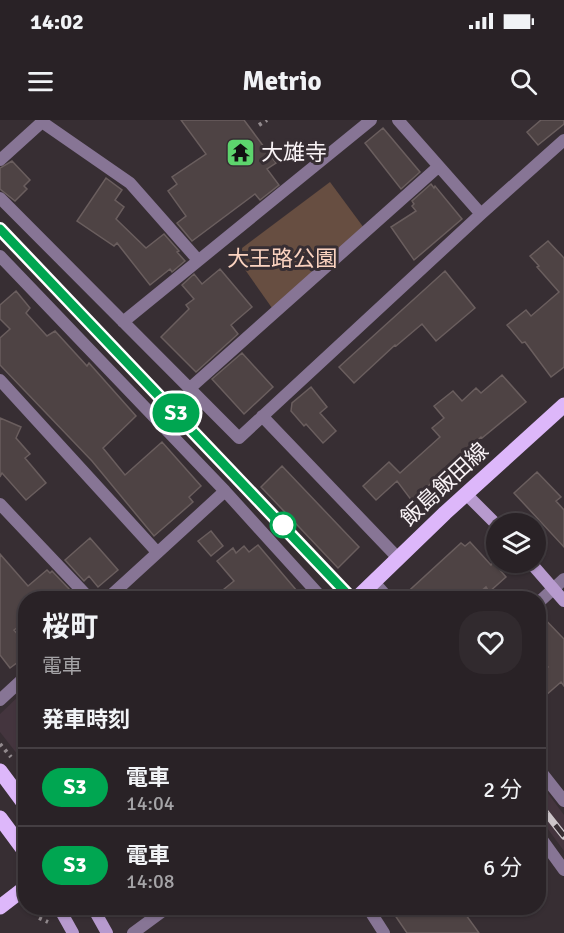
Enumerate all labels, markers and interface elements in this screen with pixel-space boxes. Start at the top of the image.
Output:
text: 14:02 [30,8,84,35]
icon: menu [24,65,57,98]
text: Metrio [242,65,322,98]
icon: search [507,65,540,98]
temple icon: 大雄寺 [224,136,256,168]
place label: 大雄寺 [261,139,327,166]
park label: 大王路公園 [227,245,337,272]
line badge: S3 [149,394,203,432]
text: S3 [164,400,188,426]
street label: 飯島飯田線 [395,437,494,532]
unlabelled marker [270,512,296,538]
map controls [486,513,546,573]
button: layers [486,513,546,573]
text: 桜町 [42,610,98,644]
button: heart [459,611,522,674]
text: 電車 [42,654,82,679]
text: 発車時刻 [42,706,130,733]
text: 電車 [126,764,170,791]
text: S3 [63,774,87,800]
text: 2 分 [483,776,522,803]
text: 14:04 [126,791,175,816]
text: 電車 [126,842,170,869]
text: S3 [63,852,87,878]
text: 6 分 [483,854,522,881]
text: 14:08 [126,869,175,894]

